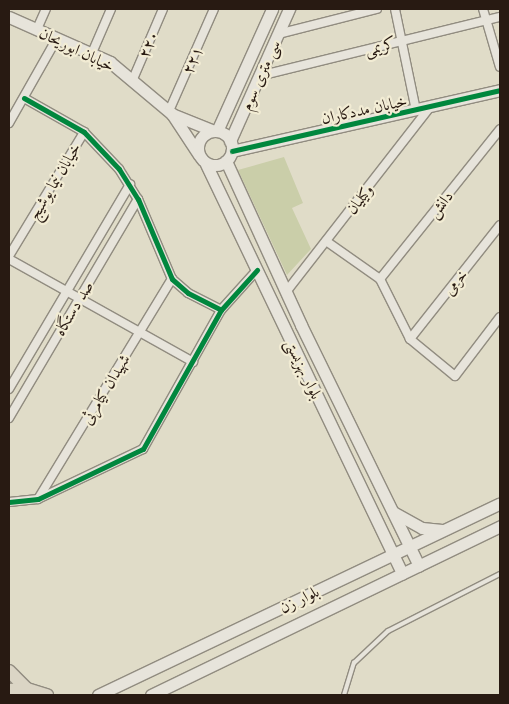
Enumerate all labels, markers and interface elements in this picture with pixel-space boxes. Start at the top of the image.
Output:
street label: خیابان ابوریحان [36,23,118,75]
street label: ۲۲۰ [134,27,162,61]
street label: کریمی [363,33,397,59]
street label: سی متری سوم [236,37,284,113]
street label: ۲۲۱ [178,43,206,77]
street label: خیابان مددکاران [319,91,409,127]
street label: خیابان نیما یوشیج [24,139,84,223]
street label: وکیلیان [341,180,377,218]
street label: دانش [423,186,457,222]
street label: خرمی [439,265,471,299]
street label: صد دستگاه [49,277,97,339]
street label: بلوار بهزیستی [281,336,327,402]
street label: شهیدان کیامرثی [76,350,134,428]
street label: بلوار زن [276,581,322,617]

